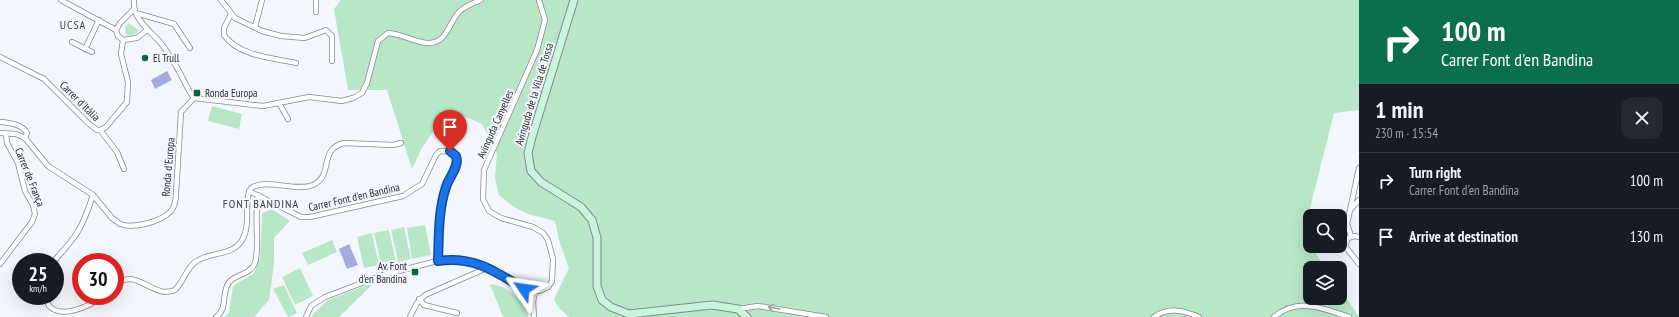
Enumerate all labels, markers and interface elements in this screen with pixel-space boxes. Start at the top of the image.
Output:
text: 100 m [1441,12,1505,49]
icon: right [1375,16,1427,68]
district label: UCSA [60,17,86,32]
street label: Avinguda de la Vila de Tossa [512,41,556,147]
text: Carrer Font d'en Bandina [1441,48,1593,71]
place label: El Trull [153,51,180,65]
marker: El Trull [140,53,150,63]
street label: Carrer d'Itàlia [57,78,103,124]
place label: Ronda Europa [205,86,257,100]
street label: Avinguda Canyelles [474,87,516,160]
marker: Ronda Europa [192,88,202,98]
text: 1 min [1375,94,1423,125]
button: close [1621,97,1663,139]
pin [433,110,467,151]
icon: arrive [439,116,461,138]
text: 230 m · 15:54 [1375,125,1438,142]
street label: Ronda d'Europa [158,137,178,197]
street label: Carrer de França [12,146,48,208]
text: Turn right [1409,163,1461,182]
icon: right [1375,170,1397,192]
text: 100 m [1630,171,1663,190]
street label: Carrer Font d'en Bandina [307,180,401,214]
text: Carrer Font d'en Bandina [1409,182,1519,199]
district label: FONT BANDINA [223,196,299,211]
map controls [1303,209,1347,305]
button: search [1303,209,1347,253]
icon: arrive [1375,226,1397,248]
text: Arrive at destination [1409,227,1518,246]
text: 130 m [1630,227,1663,246]
speed limit sign: 30 [72,253,124,305]
place label: Av. Font d'en Bandina [359,259,407,286]
text: 25 [28,261,48,287]
button: layers [1303,261,1347,305]
marker: Av. Font d'en Bandina [410,267,420,277]
position arrow [503,268,545,310]
text: km/h [29,282,47,295]
one-way arrow [768,304,781,312]

